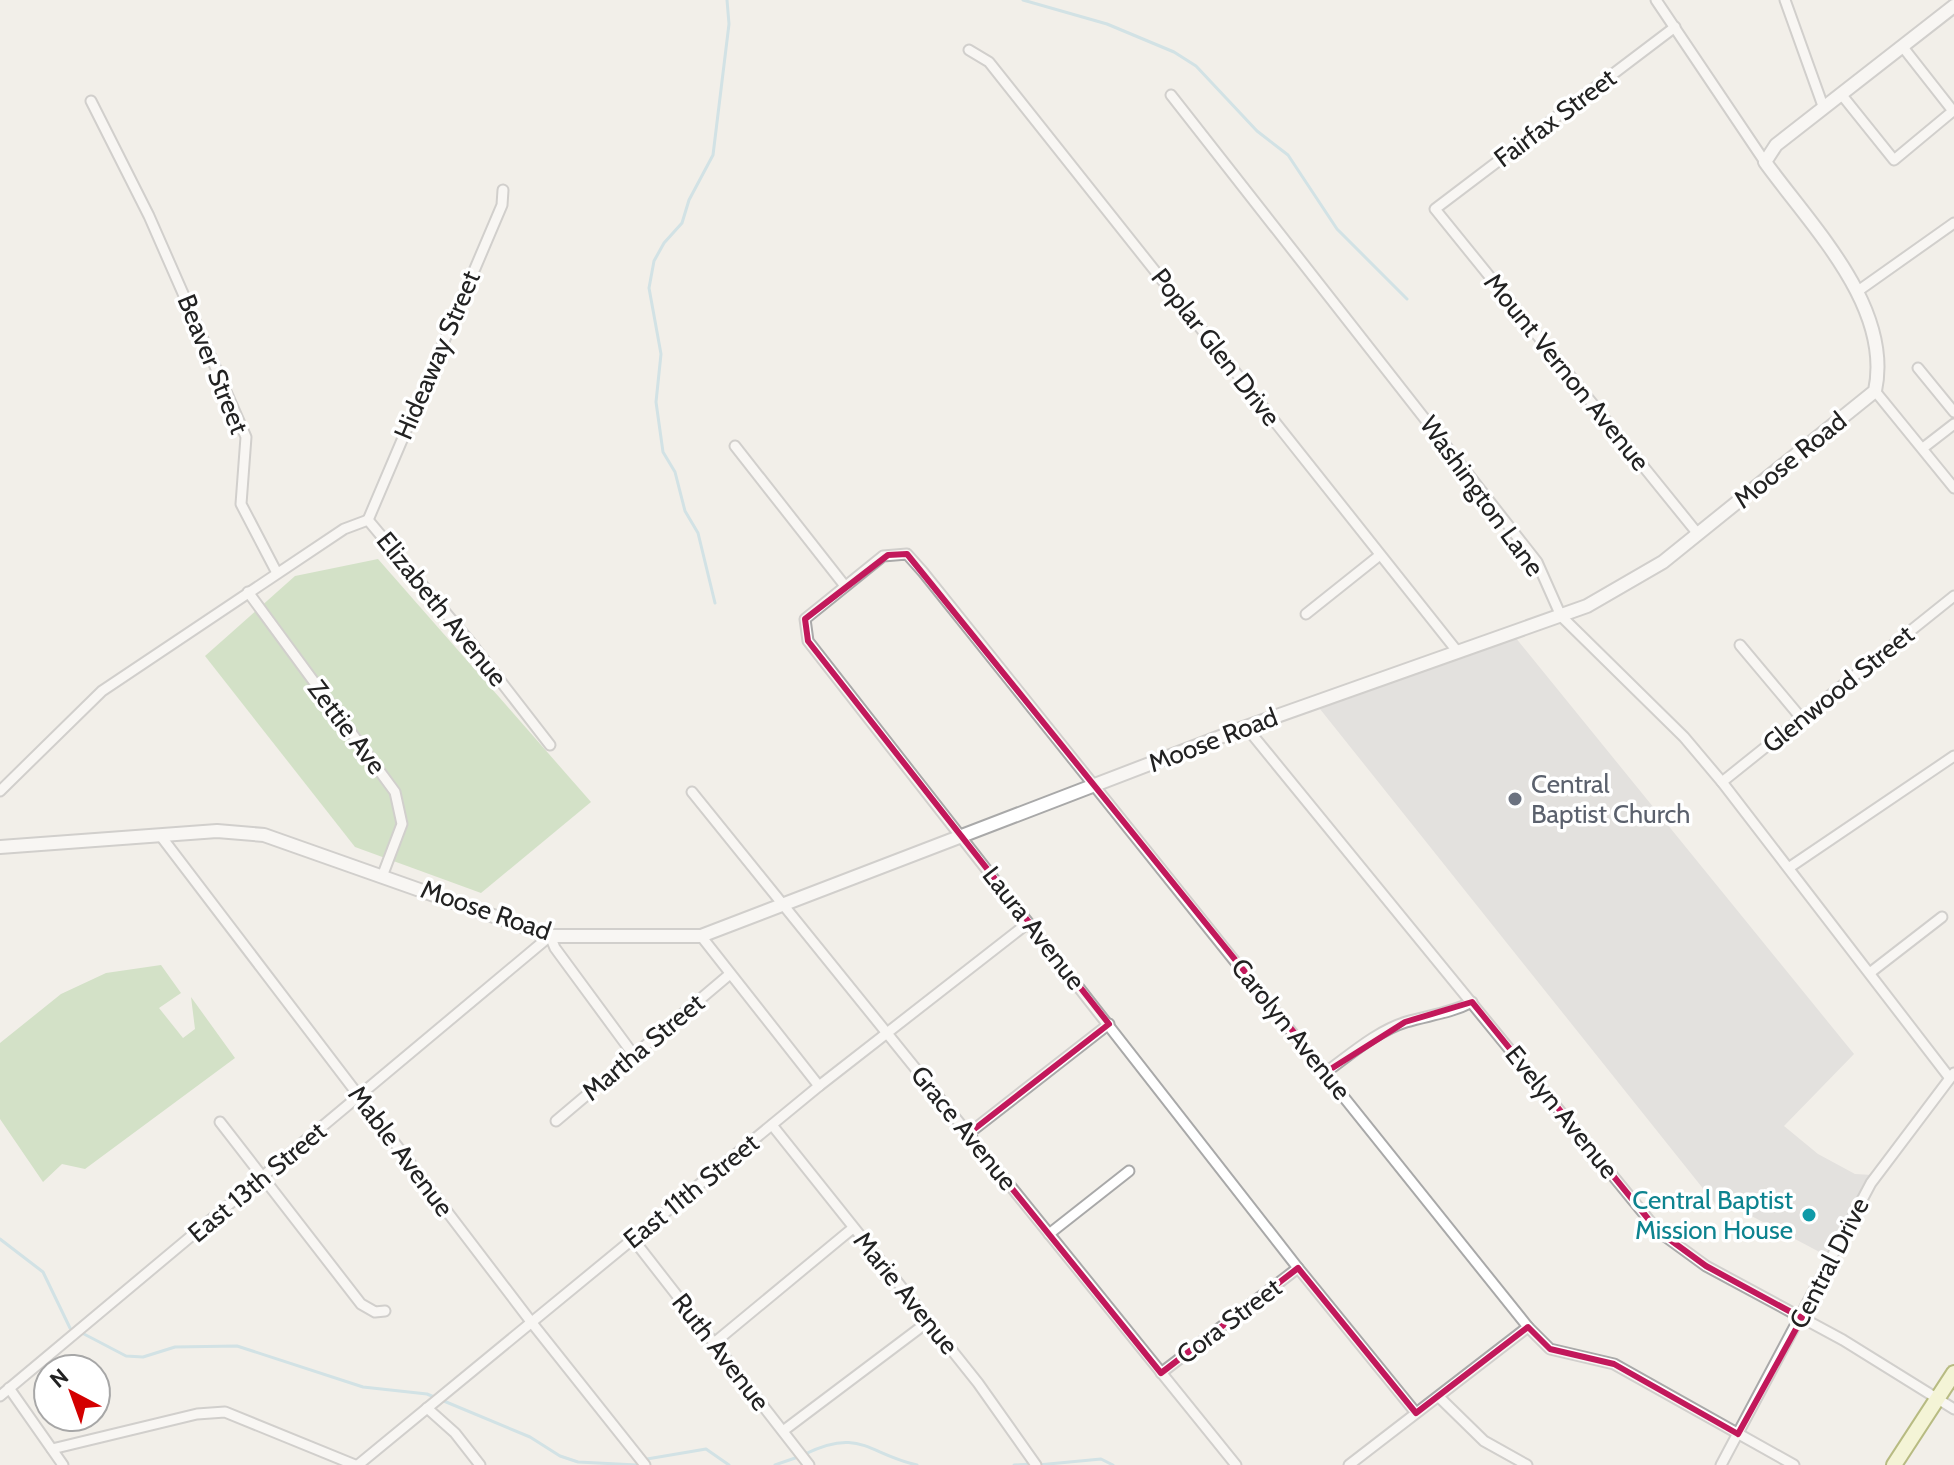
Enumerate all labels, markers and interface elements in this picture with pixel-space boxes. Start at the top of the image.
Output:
street label: Fairfax Street [1488,62,1622,174]
street label: Poplar Glen Drive [1144,262,1288,432]
street label: Hideaway Street [387,266,487,444]
street label: Mount Vernon Avenue [1477,267,1657,477]
street label: Beaver Street [171,290,256,439]
street label: Moose Road [1727,405,1853,515]
street label: Washington Lane [1413,409,1551,583]
street label: Elizabeth Avenue [370,525,514,693]
street label: Glenwood Street [1756,618,1920,760]
street label: Zettie Ave [301,673,393,781]
street label: Moose Road [1144,701,1282,779]
place label: Central Baptist Church [1531,768,1690,830]
marker: Central Baptist Church [1506,790,1524,808]
street label: Laura Avenue [976,860,1092,996]
street label: Moose Road [417,873,555,947]
street label: Carolyn Avenue [1224,952,1358,1106]
street label: Martha Street [575,986,711,1107]
street label: Evelyn Avenue [1499,1039,1625,1185]
street label: Grace Avenue [904,1059,1024,1197]
street label: Mable Avenue [341,1079,461,1223]
street label: East 13th Street [181,1115,333,1249]
street label: East 11th Street [617,1127,765,1255]
place label: Central Baptist Mission House [1632,1184,1793,1246]
street label: Central Drive [1782,1192,1876,1334]
marker: Central Baptist Mission House [1800,1206,1818,1224]
street label: Marie Avenue [847,1225,965,1361]
street label: Cora Street [1170,1271,1288,1371]
street label: Ruth Avenue [665,1287,777,1417]
north arrow [32,1353,112,1433]
text: N [44,1363,74,1394]

